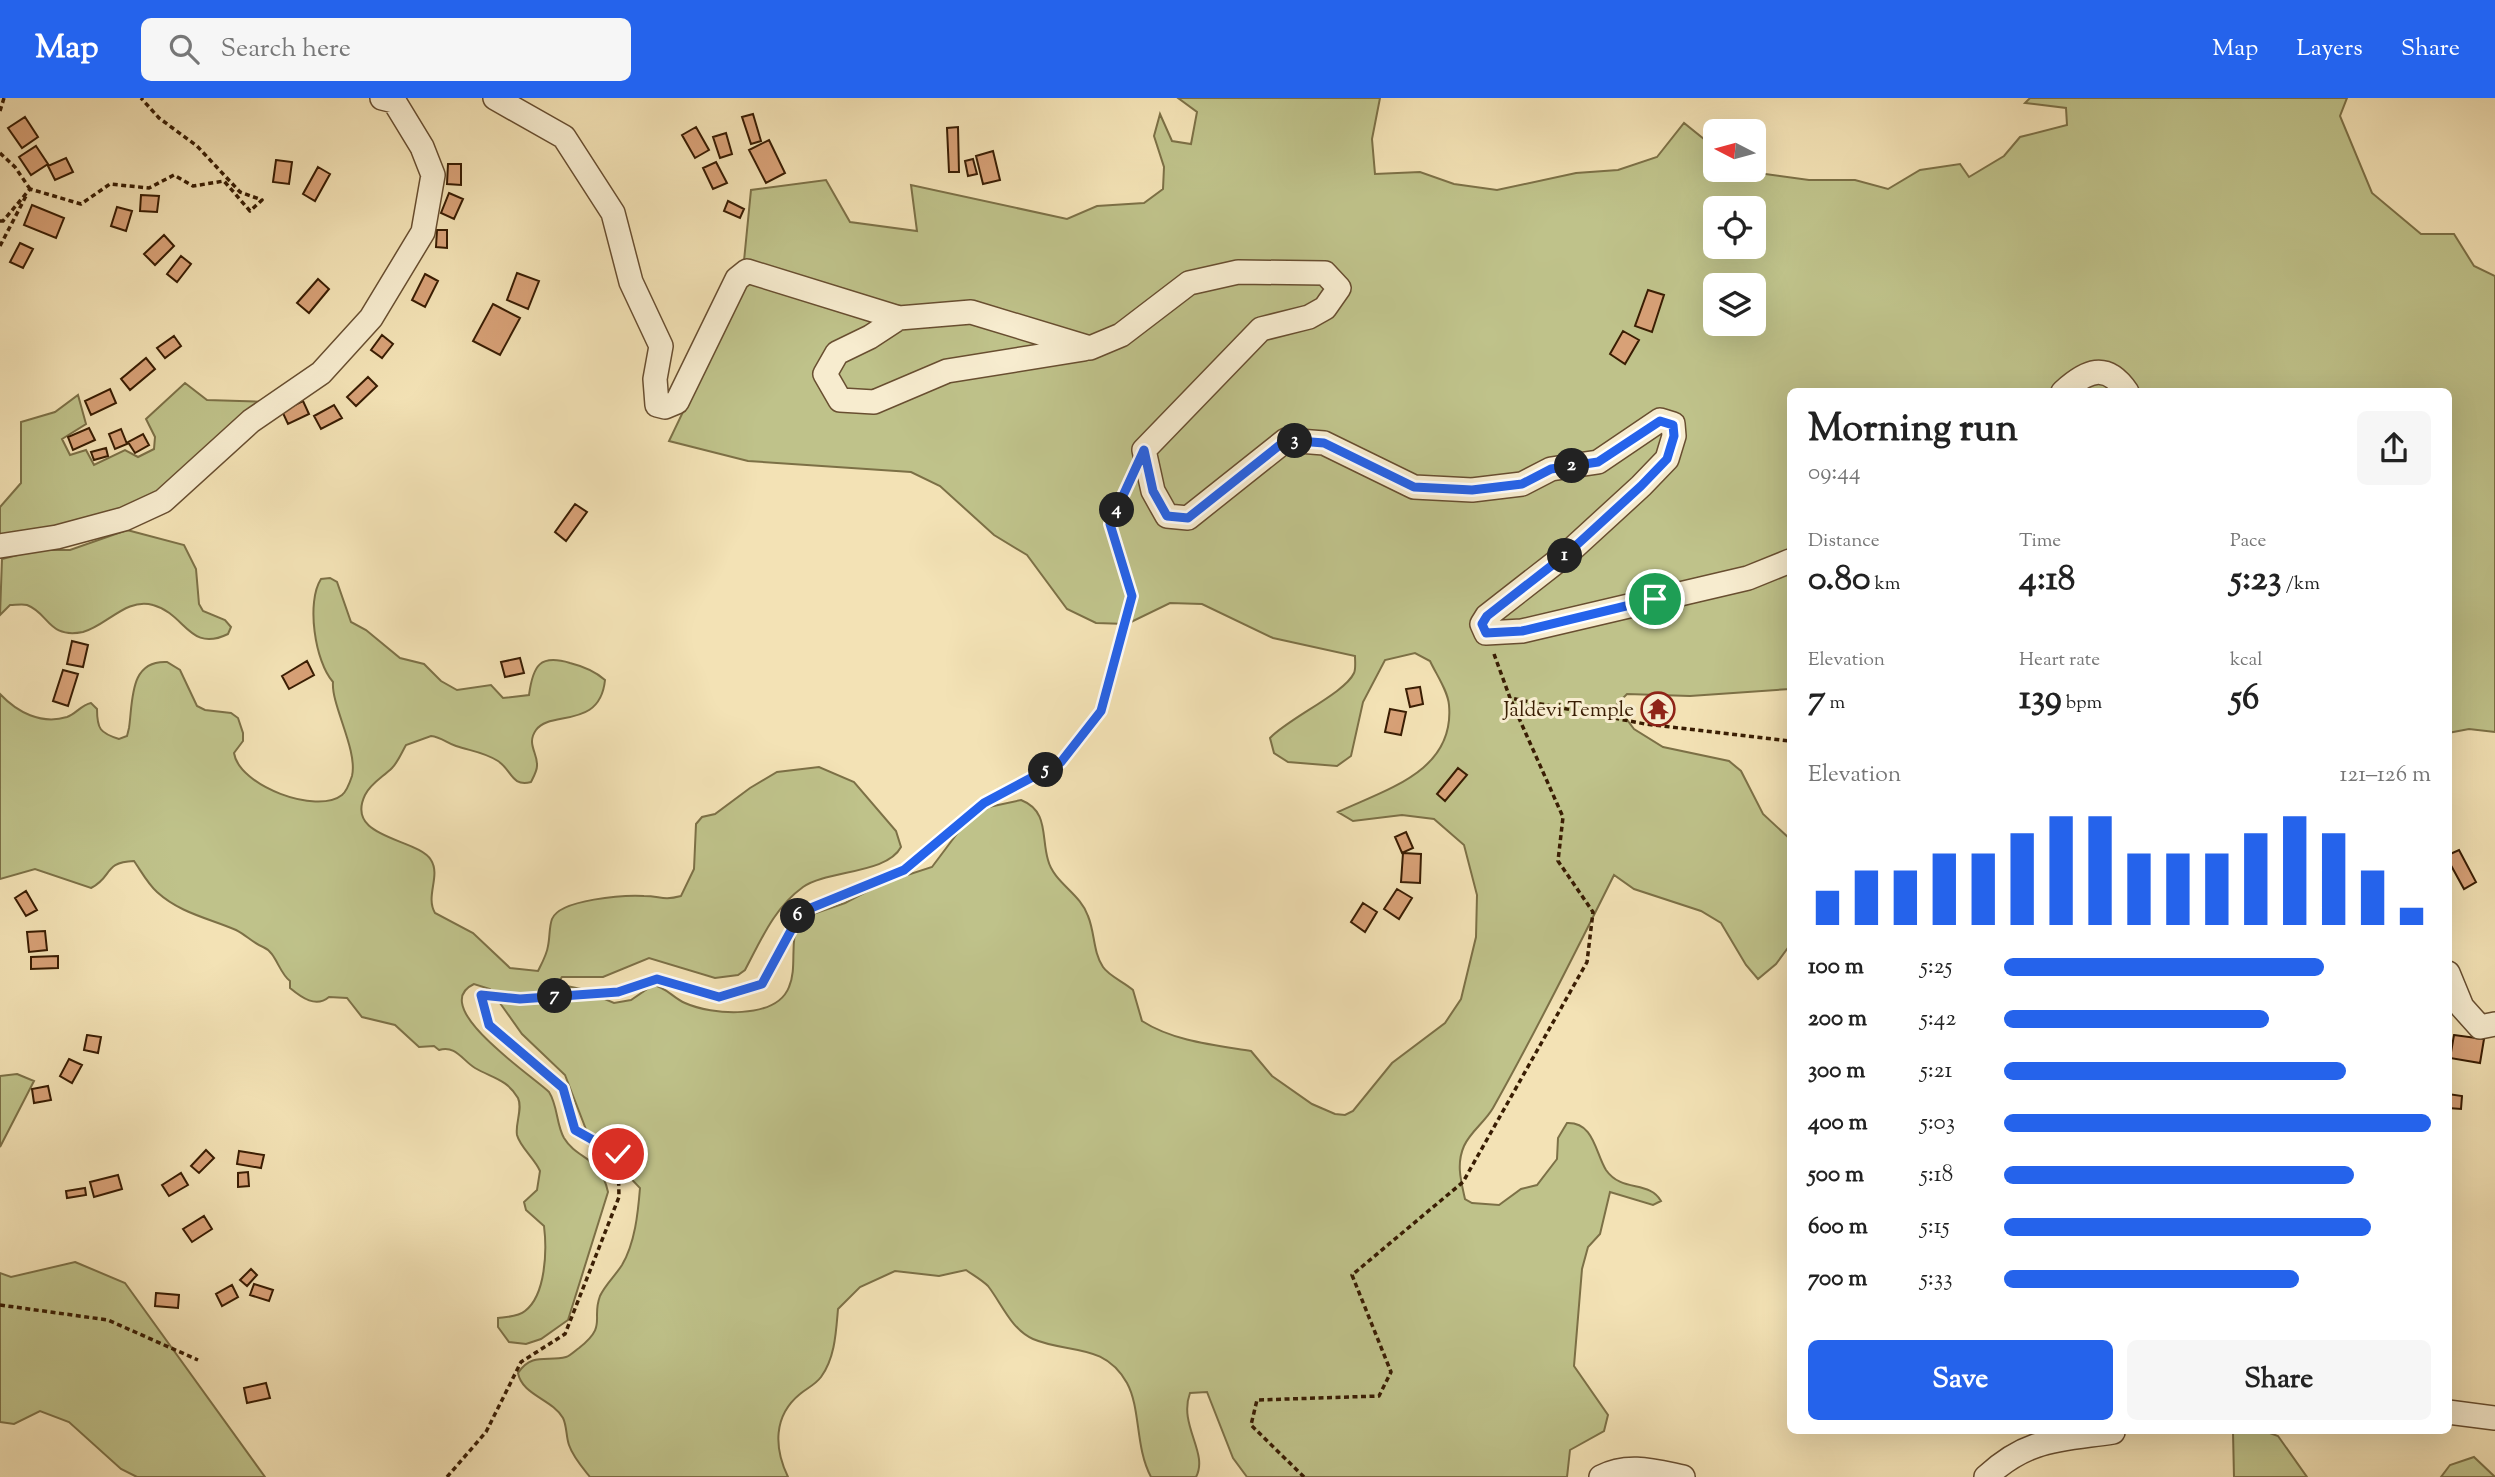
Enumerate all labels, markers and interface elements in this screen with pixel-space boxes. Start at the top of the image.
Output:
search box [141,18,631,81]
text: Map [35,25,99,73]
icon: search [165,30,203,68]
text: Search here [221,31,351,68]
text: Map [2212,32,2258,66]
text: Layers [2296,32,2363,66]
text: Share [2401,32,2460,66]
north arrow [1703,119,1766,182]
map controls [1703,119,1766,336]
button: locate [1703,196,1766,259]
button: layers [1703,273,1766,336]
text: Morning run [1808,404,2018,458]
button: share [2357,411,2431,485]
pin: 3 [1278,424,1312,458]
text: 3 [1291,427,1298,454]
pin: 2 [1554,448,1590,484]
text: 2 [1567,452,1576,479]
text: 09:44 [1808,457,1861,490]
pin: 4 [1100,492,1134,528]
text: 4 [1112,496,1121,523]
text: Distance [1808,528,1880,555]
text: Time [2019,528,2061,555]
text: Pace [2230,528,2266,555]
pin: 1 [1548,538,1582,574]
text: 1 [1561,542,1568,569]
text: 0.80 [1808,555,1870,606]
text: 4:18 [2019,555,2075,606]
text: 5:23 [2230,555,2282,606]
pin [1625,569,1685,629]
text: km [1870,571,1901,598]
text: /km [2282,571,2320,598]
icon: arrive [1636,580,1674,618]
text: Elevation [1808,647,1885,674]
text: Heart rate [2019,647,2100,674]
text: kcal [2230,647,2263,674]
text: 7 [1808,674,1826,725]
text: 139 [2019,674,2062,725]
text: 56 [2230,674,2259,725]
temple icon: Jaldevi Temple [1639,690,1677,728]
text: m [1826,690,1845,717]
text: bpm [2062,690,2102,717]
place label: Jaldevi Temple [1502,696,1634,726]
pin: 5 [1028,752,1064,788]
text: 5 [1042,756,1049,783]
text: Elevation [1808,759,1901,792]
text: 121–126 m [2340,759,2431,792]
pin: 6 [780,898,816,934]
text: 6 [793,902,802,929]
text: 100 m [1808,951,1864,984]
text: 5:25 [1920,951,1952,984]
pin: 7 [538,978,572,1014]
text: 7 [550,982,559,1009]
text: 200 m [1808,1003,1867,1036]
text: 5:42 [1920,1003,1956,1036]
text: 300 m [1808,1055,1865,1088]
text: 5:21 [1920,1055,1952,1088]
text: 400 m [1808,1107,1868,1140]
text: 5:03 [1920,1107,1955,1140]
pin [588,1124,648,1184]
icon: check [599,1135,637,1173]
text: 500 m [1808,1159,1864,1192]
text: 5:18 [1920,1159,1953,1192]
text: 600 m [1808,1211,1868,1244]
text: 5:15 [1920,1211,1950,1244]
text: 700 m [1808,1263,1867,1296]
text: 5:33 [1920,1263,1952,1296]
button: Save [1808,1340,2113,1420]
button: Share [2127,1340,2431,1420]

